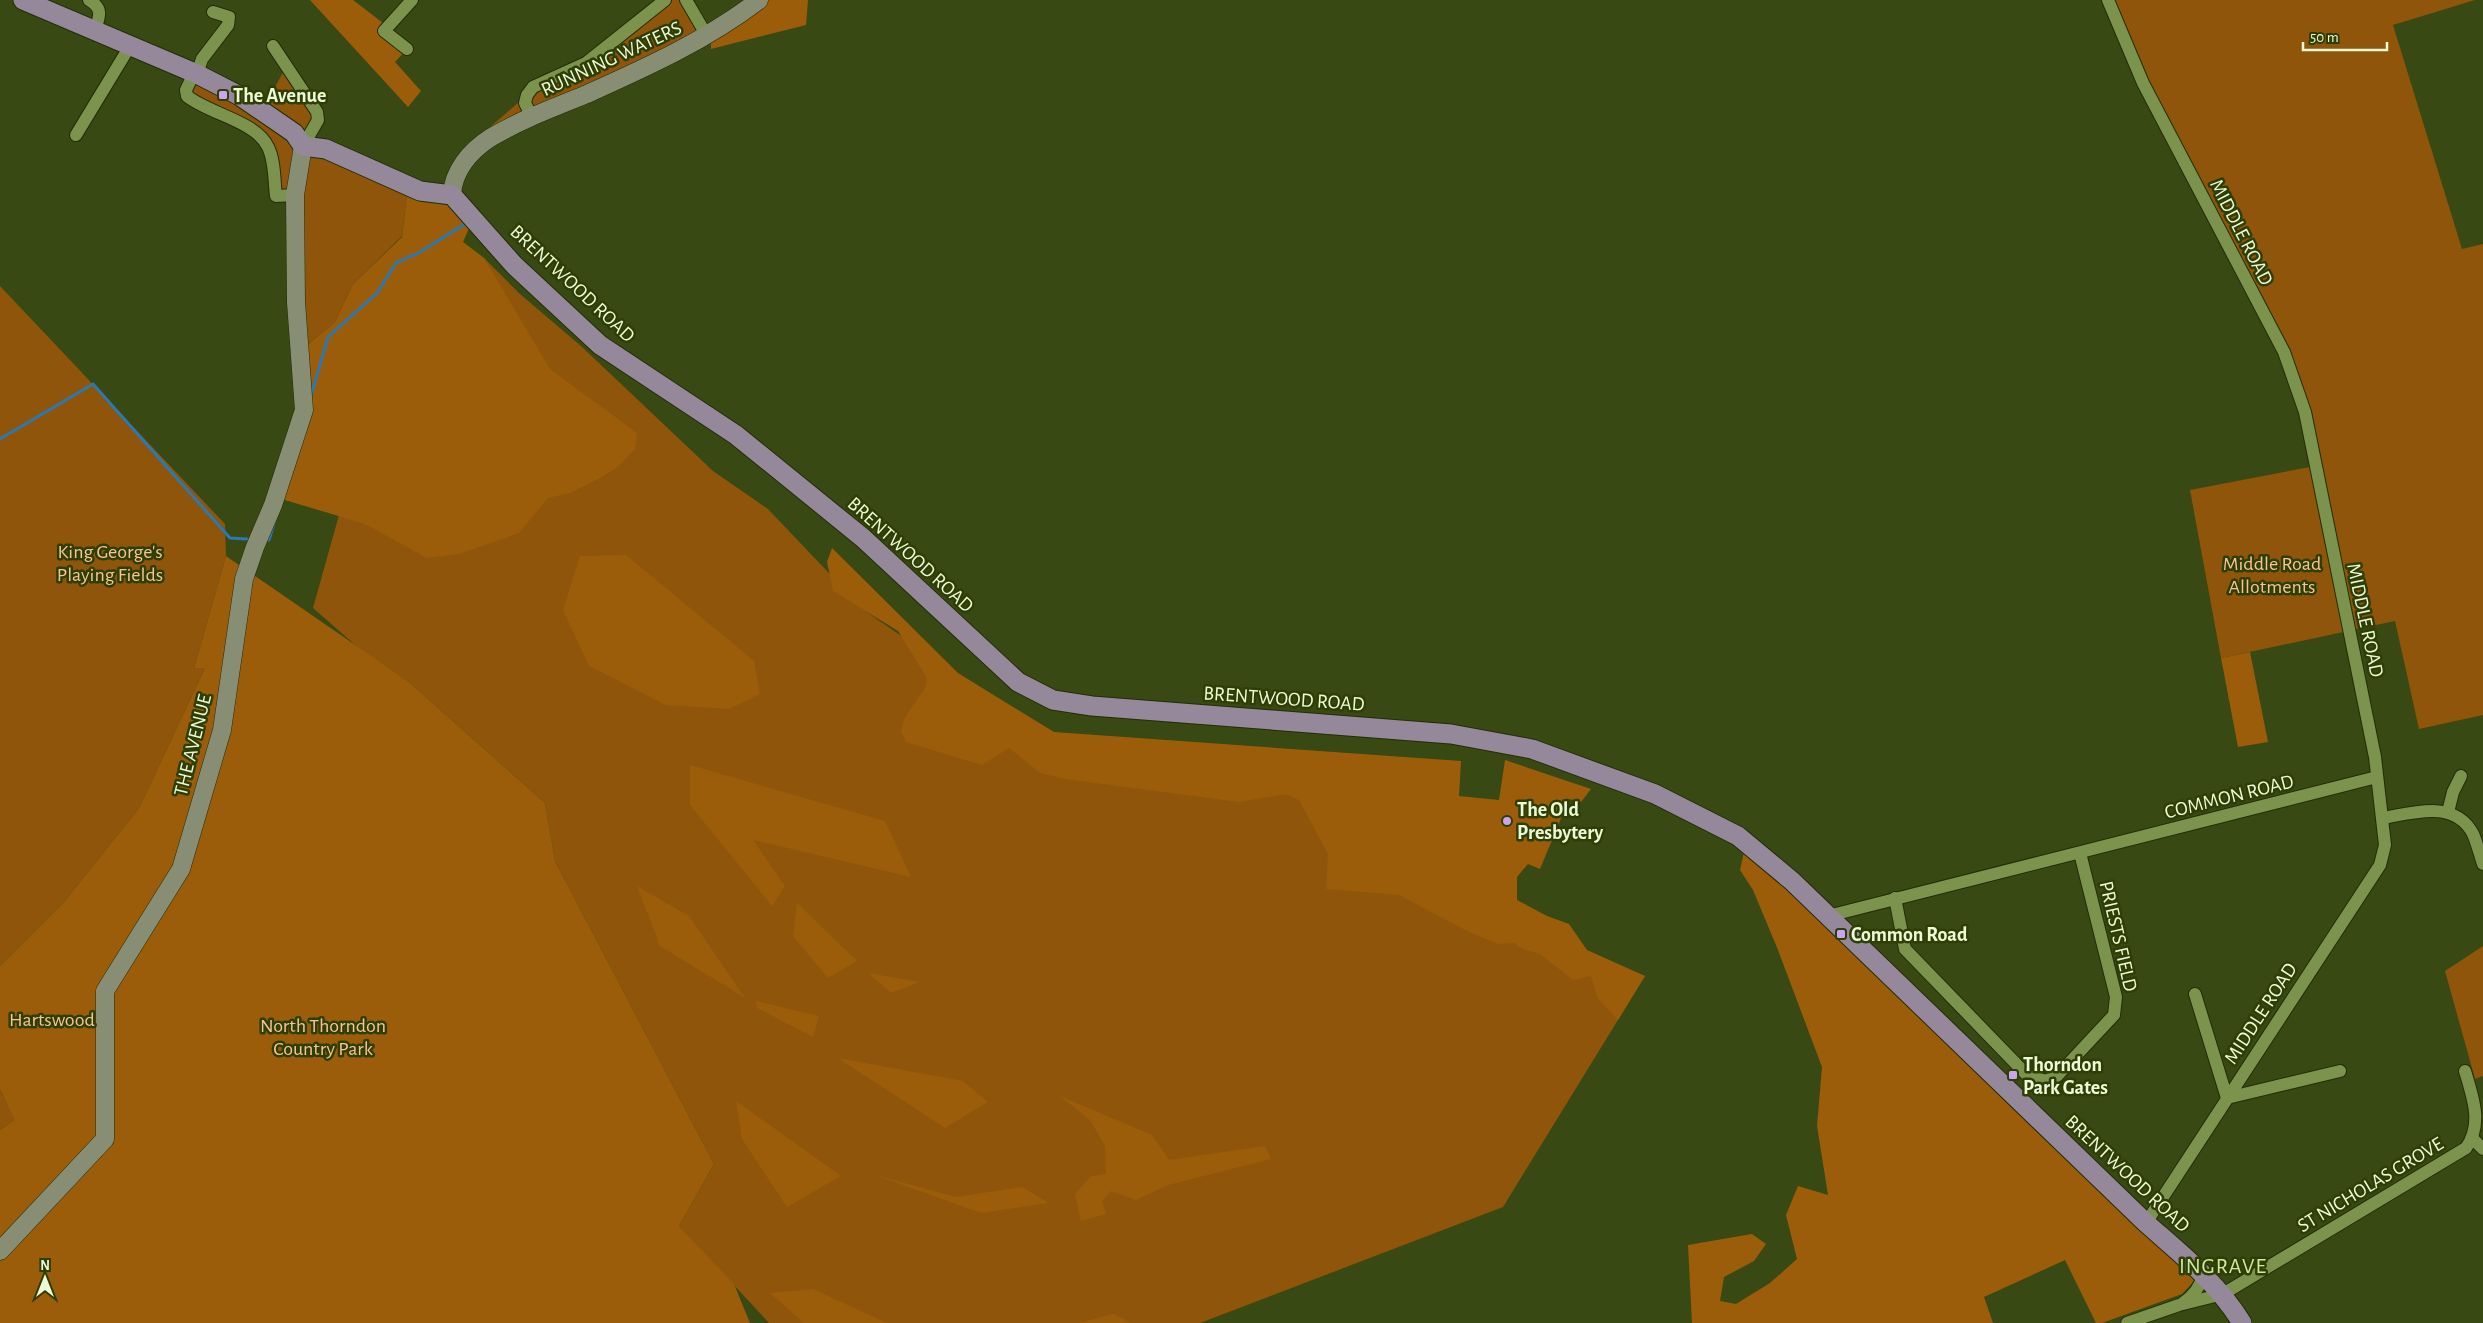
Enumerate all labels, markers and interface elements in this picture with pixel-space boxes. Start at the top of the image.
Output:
street label: RUNNING WATERS [538,18,685,100]
scale bar [2303,20,2387,52]
text: 50 m [2310,30,2339,45]
place label: The Avenue [233,86,326,106]
marker: The Avenue [217,89,229,101]
street label: MIDDLE ROAD [2206,176,2276,289]
street label: BRENTWOOD ROAD [506,221,638,346]
street label: BRENTWOOD ROAD [844,493,977,616]
park label: King George's Playing Fields [57,542,163,585]
park label: Middle Road Allotments [2223,554,2321,597]
street label: MIDDLE ROAD [2343,561,2387,679]
street label: BRENTWOOD ROAD [1203,683,1365,715]
street label: THE AVENUE [171,692,215,798]
street label: COMMON ROAD [2163,771,2296,823]
place label: The Old Presbytery [1517,800,1603,843]
marker: The Old Presbytery [1501,815,1513,827]
street label: PRIESTS FIELD [2096,879,2140,993]
place label: Common Road [1851,925,1968,945]
marker: Common Road [1835,928,1847,940]
street label: MIDDLE ROAD [2221,959,2301,1068]
park label: Hartswood [9,1010,95,1030]
park label: North Thorndon Country Park [260,1016,386,1059]
place label: Thorndon Park Gates [2023,1055,2108,1098]
marker: Thorndon Park Gates [2007,1069,2019,1081]
street label: BRENTWOOD ROAD [2061,1111,2193,1236]
street label: ST NICHOLAS GROVE [2294,1133,2447,1236]
north arrow [20,1253,70,1303]
district label: INGRAVE [2179,1255,2267,1277]
text: N [40,1259,50,1273]

